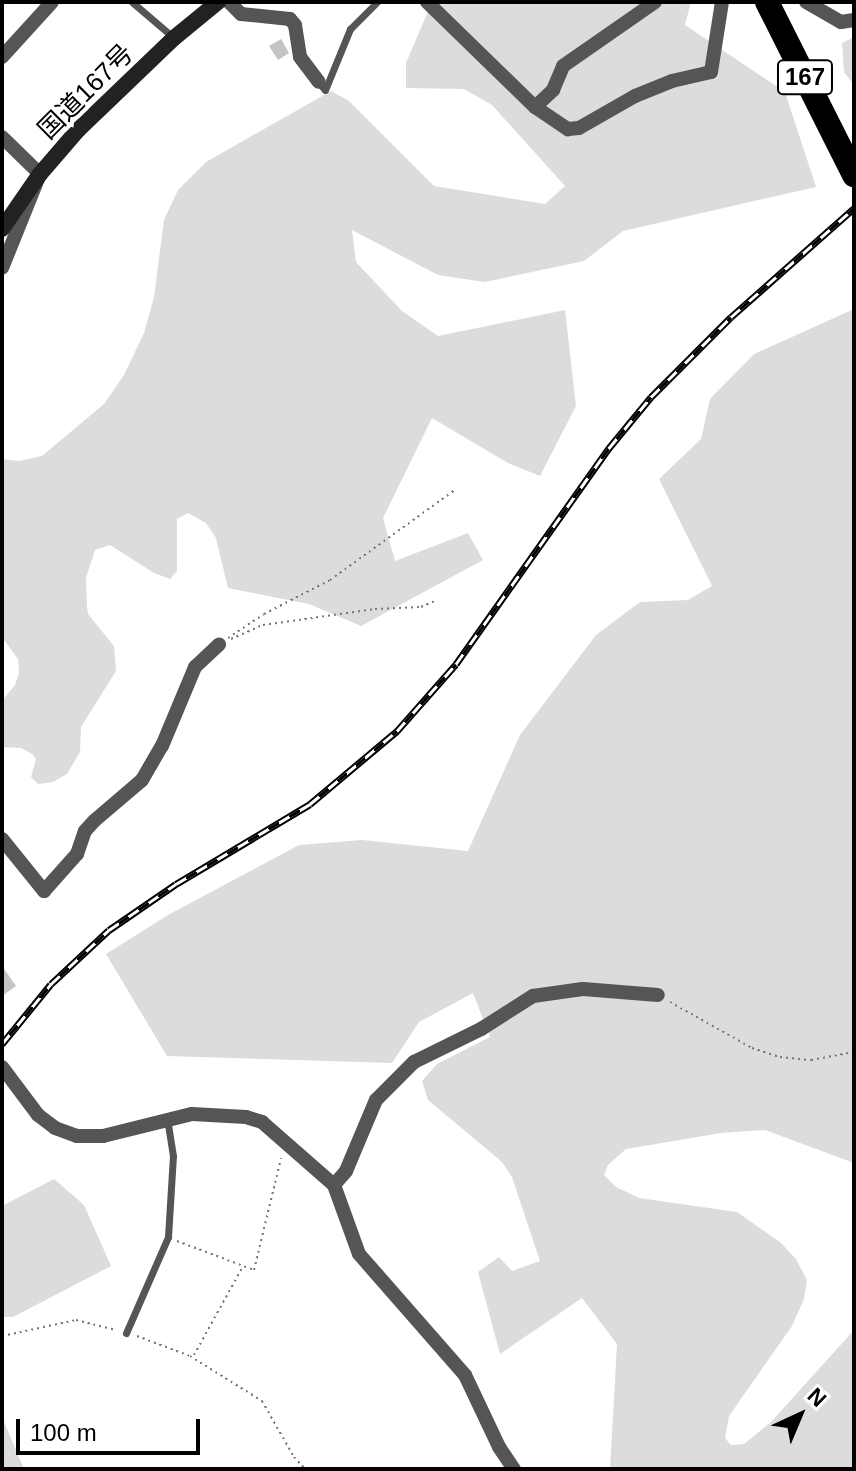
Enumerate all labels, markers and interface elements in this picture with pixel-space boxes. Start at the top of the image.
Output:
street label: 国道167号 [32,38,140,146]
road number: 167 [775,57,835,97]
north arrow [760,1375,840,1455]
text: N [803,1383,831,1412]
scale bar [20,1403,204,1453]
text: 100 m [30,1419,97,1446]

